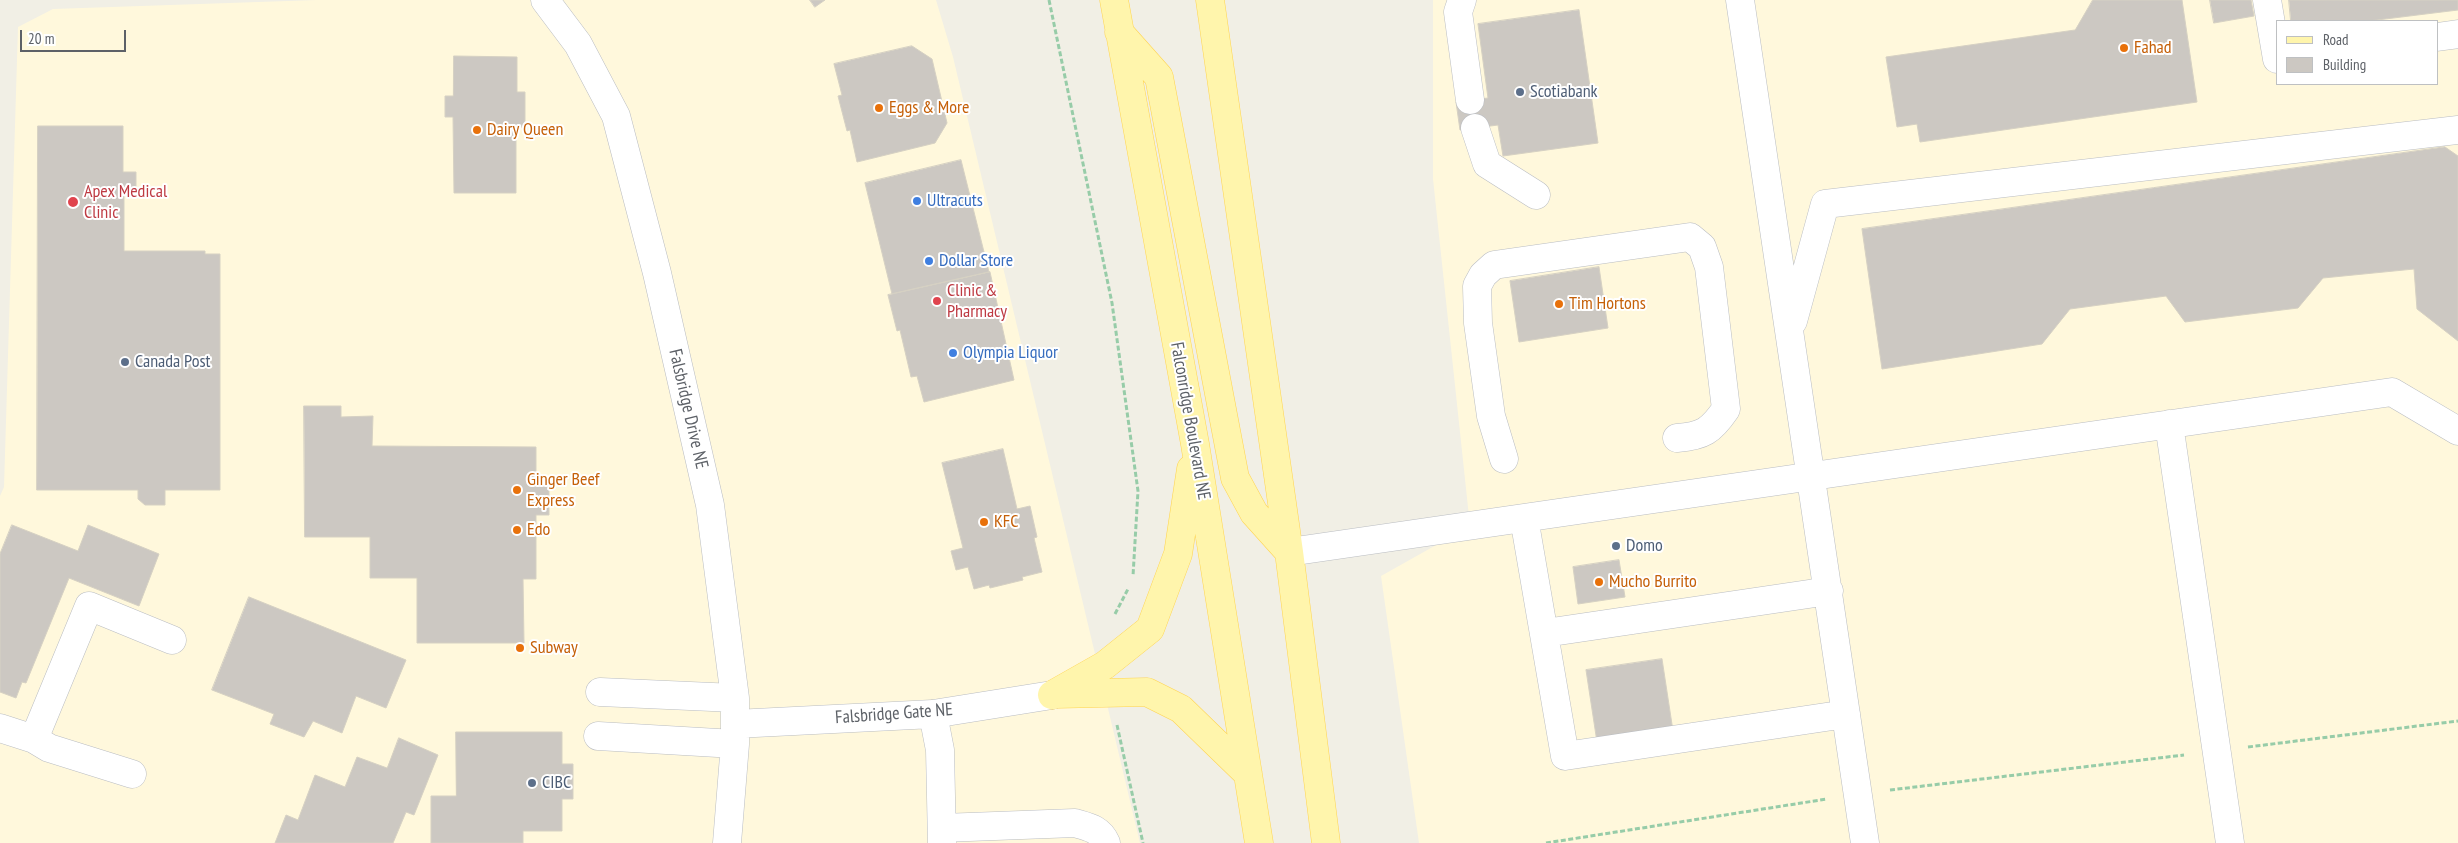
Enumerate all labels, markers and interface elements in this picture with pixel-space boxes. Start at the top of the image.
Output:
scale bar [22,20,129,52]
legend [2276,20,2438,85]
text: 20 m [28,29,54,48]
text: Road [2323,30,2349,49]
place label: Fahad [2134,37,2172,59]
marker: Fahad [2118,42,2130,54]
text: Building [2323,55,2366,74]
place label: Scotiabank [1530,81,1598,103]
marker: Scotiabank [1514,86,1526,98]
place label: Eggs & More [889,97,969,119]
marker: Eggs & More [873,102,885,114]
place label: Dairy Queen [487,119,563,141]
marker: Dairy Queen [471,124,483,136]
place label: Apex Medical Clinic [84,181,167,223]
place label: Ultracuts [927,190,983,212]
marker: Apex Medical Clinic [66,195,80,209]
marker: Ultracuts [911,195,923,207]
place label: Dollar Store [939,250,1013,272]
marker: Dollar Store [923,255,935,267]
place label: Clinic & Pharmacy [947,280,1007,322]
place label: Tim Hortons [1569,293,1646,315]
marker: Clinic & Pharmacy [931,295,943,307]
marker: Tim Hortons [1553,298,1565,310]
street label: Falconridge Boulevard NE [1165,340,1215,502]
place label: Olympia Liquor [963,342,1058,364]
street label: Falsbridge Drive NE [664,347,712,471]
marker: Olympia Liquor [947,347,959,359]
place label: Canada Post [135,351,211,373]
marker: Canada Post [119,356,131,368]
place label: Ginger Beef Express [527,469,599,512]
marker: Ginger Beef Express [511,484,523,496]
place label: KFC [994,511,1019,533]
marker: KFC [978,516,990,528]
place label: Edo [527,519,550,541]
marker: Edo [511,524,523,536]
place label: Domo [1626,535,1663,557]
marker: Domo [1610,540,1622,552]
place label: Mucho Burrito [1609,571,1697,593]
marker: Mucho Burrito [1593,576,1605,588]
place label: Subway [530,637,578,659]
marker: Subway [514,642,526,654]
street label: Falsbridge Gate NE [834,699,954,729]
place label: CIBC [542,772,571,794]
marker: CIBC [526,777,538,789]

